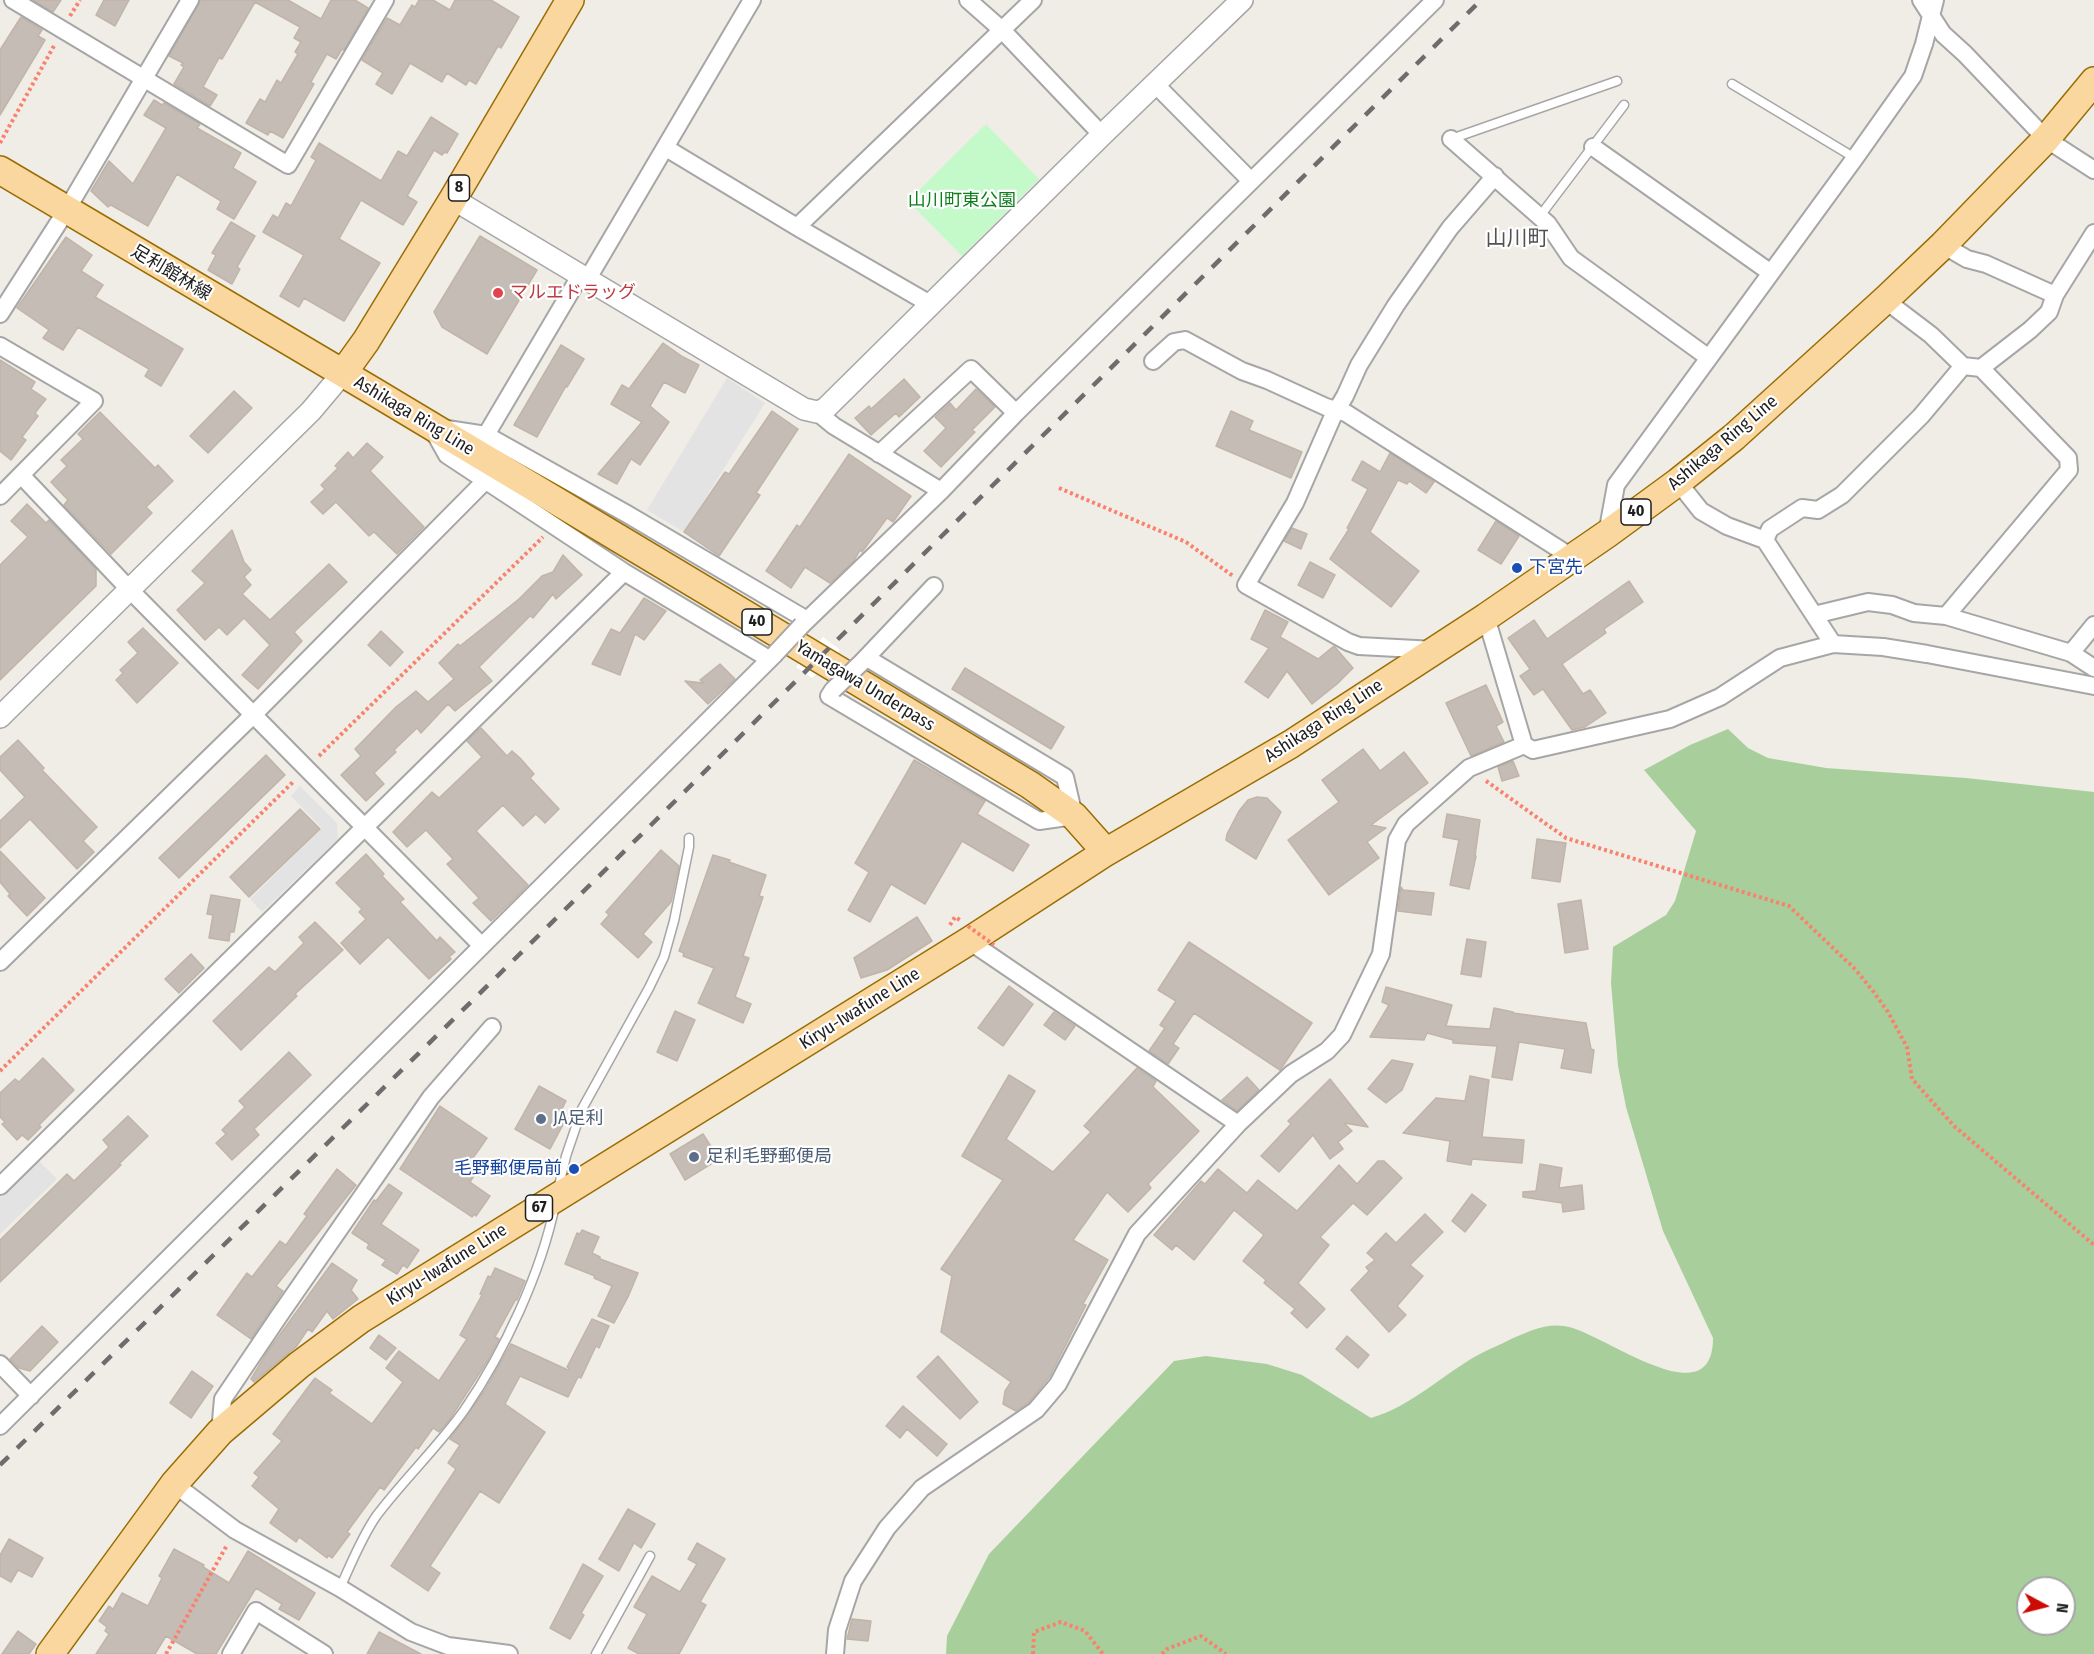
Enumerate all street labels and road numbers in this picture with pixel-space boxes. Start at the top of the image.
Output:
road number: 8 [448,175,470,201]
street label: 足利館林線 [127,241,215,305]
street label: Ashikaga Ring Line [350,372,478,460]
street label: Ashikaga Ring Line [1664,391,1782,495]
road number: 40 [1621,499,1651,525]
road number: 40 [742,609,772,635]
street label: Yamagawa Underpass [792,636,938,736]
street label: Ashikaga Ring Line [1261,675,1387,767]
street label: Kiryu-Iwafune Line [796,963,924,1055]
road number: 67 [526,1195,552,1221]
street label: Kiryu-Iwafune Line [383,1219,511,1311]

